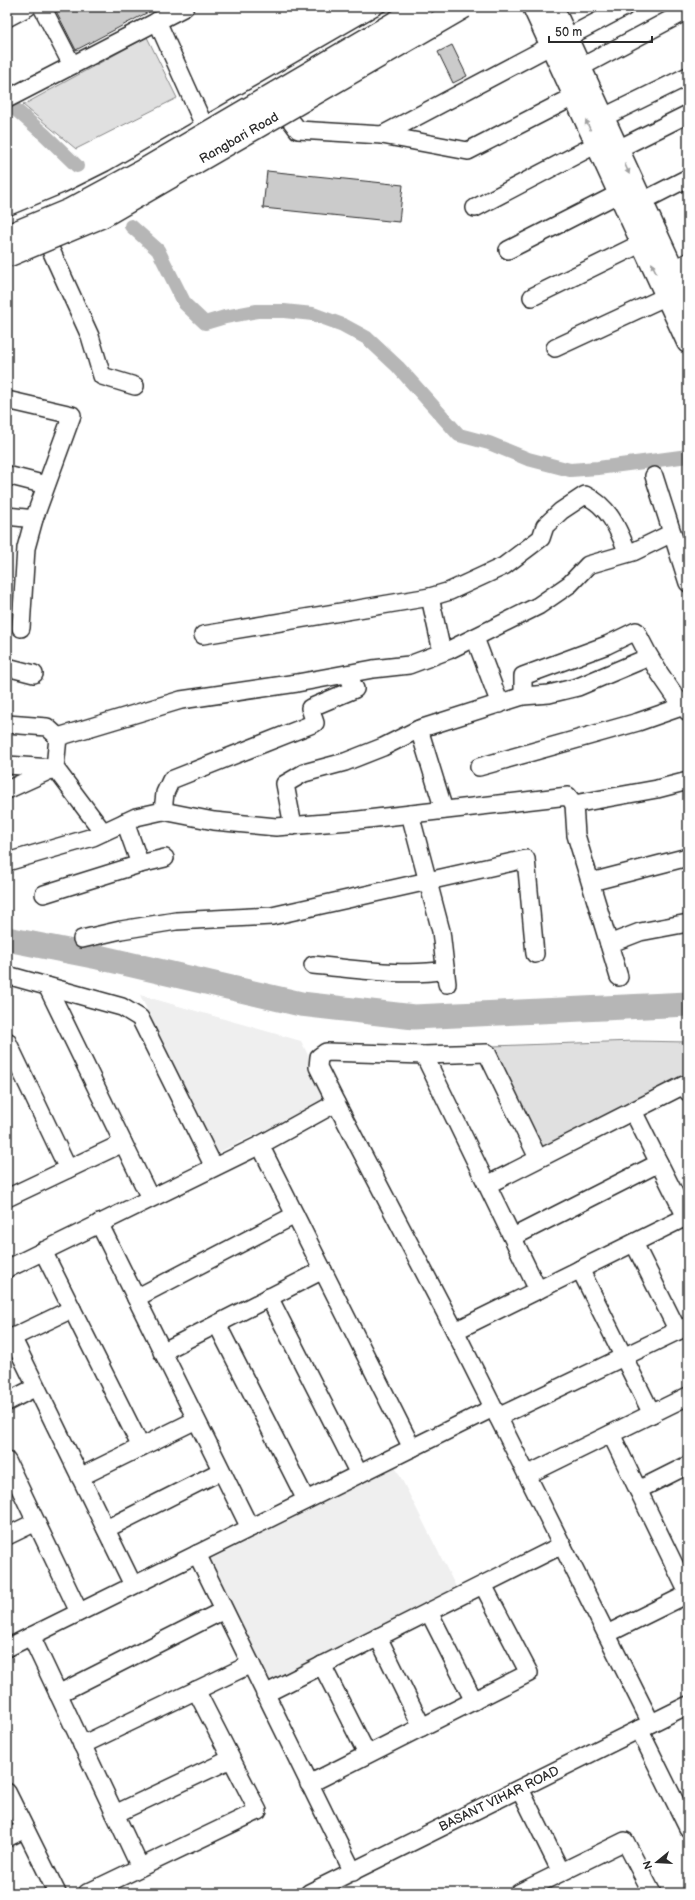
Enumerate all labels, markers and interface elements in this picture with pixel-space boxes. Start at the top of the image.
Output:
scale bar [549,18,652,44]
text: 50 m [555,25,582,40]
street label: Rangbari Road [197,109,281,167]
one-way arrow [585,119,591,130]
one-way arrow [625,164,631,176]
one-way arrow [651,263,657,274]
street label: BASANT VIHAR ROAD [436,1763,562,1835]
north arrow [637,1842,677,1882]
text: N [641,1859,655,1871]

